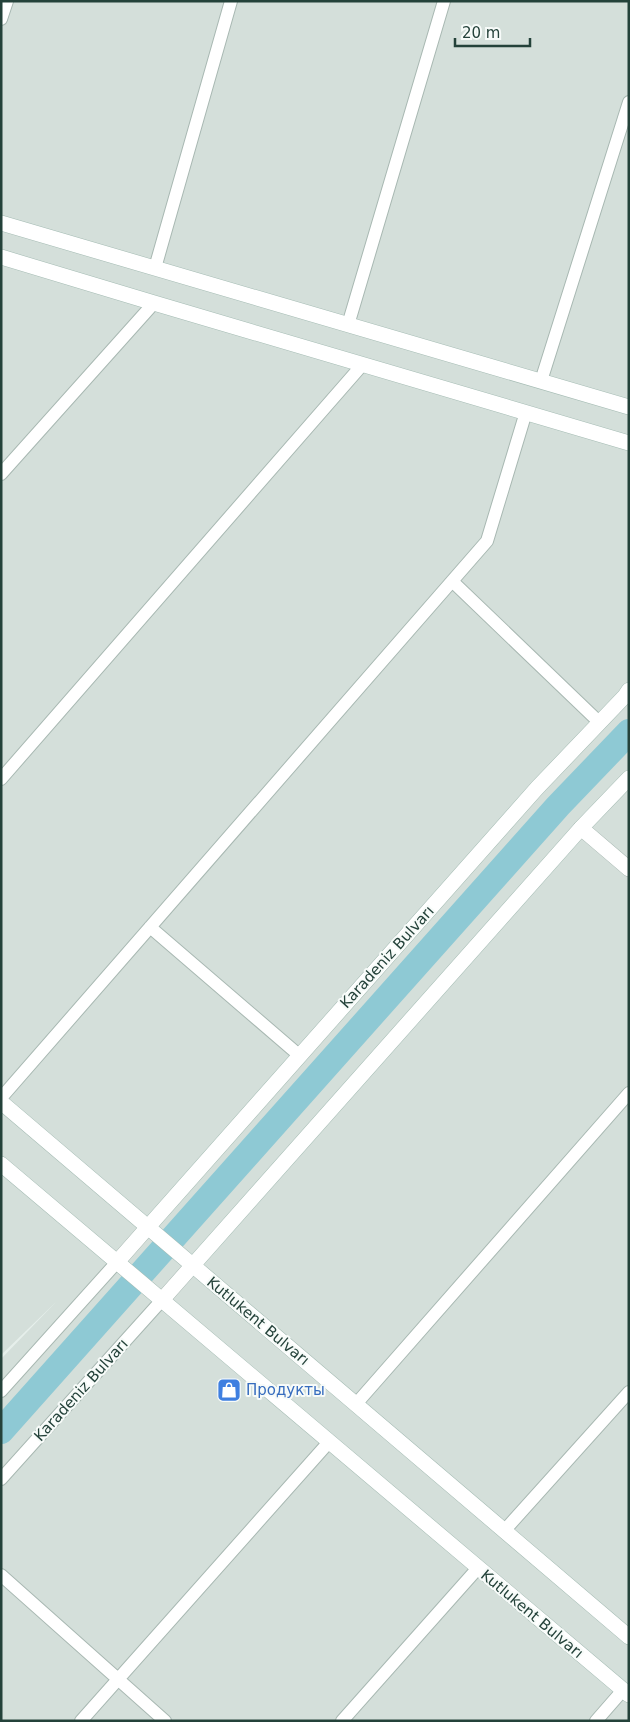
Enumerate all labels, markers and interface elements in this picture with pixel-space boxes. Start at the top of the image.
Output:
scale bar [455,15,530,47]
text: 20 m [462,24,500,42]
street label: Karadeniz Bulvarı [336,902,438,1012]
street label: Kutlukent Bulvarı [203,1273,313,1369]
street label: Karadeniz Bulvarı [30,1335,132,1445]
shop icon: Продукты [216,1377,242,1403]
place label: Продукты [246,1381,325,1399]
street label: Kutlukent Bulvarı [477,1566,587,1662]

